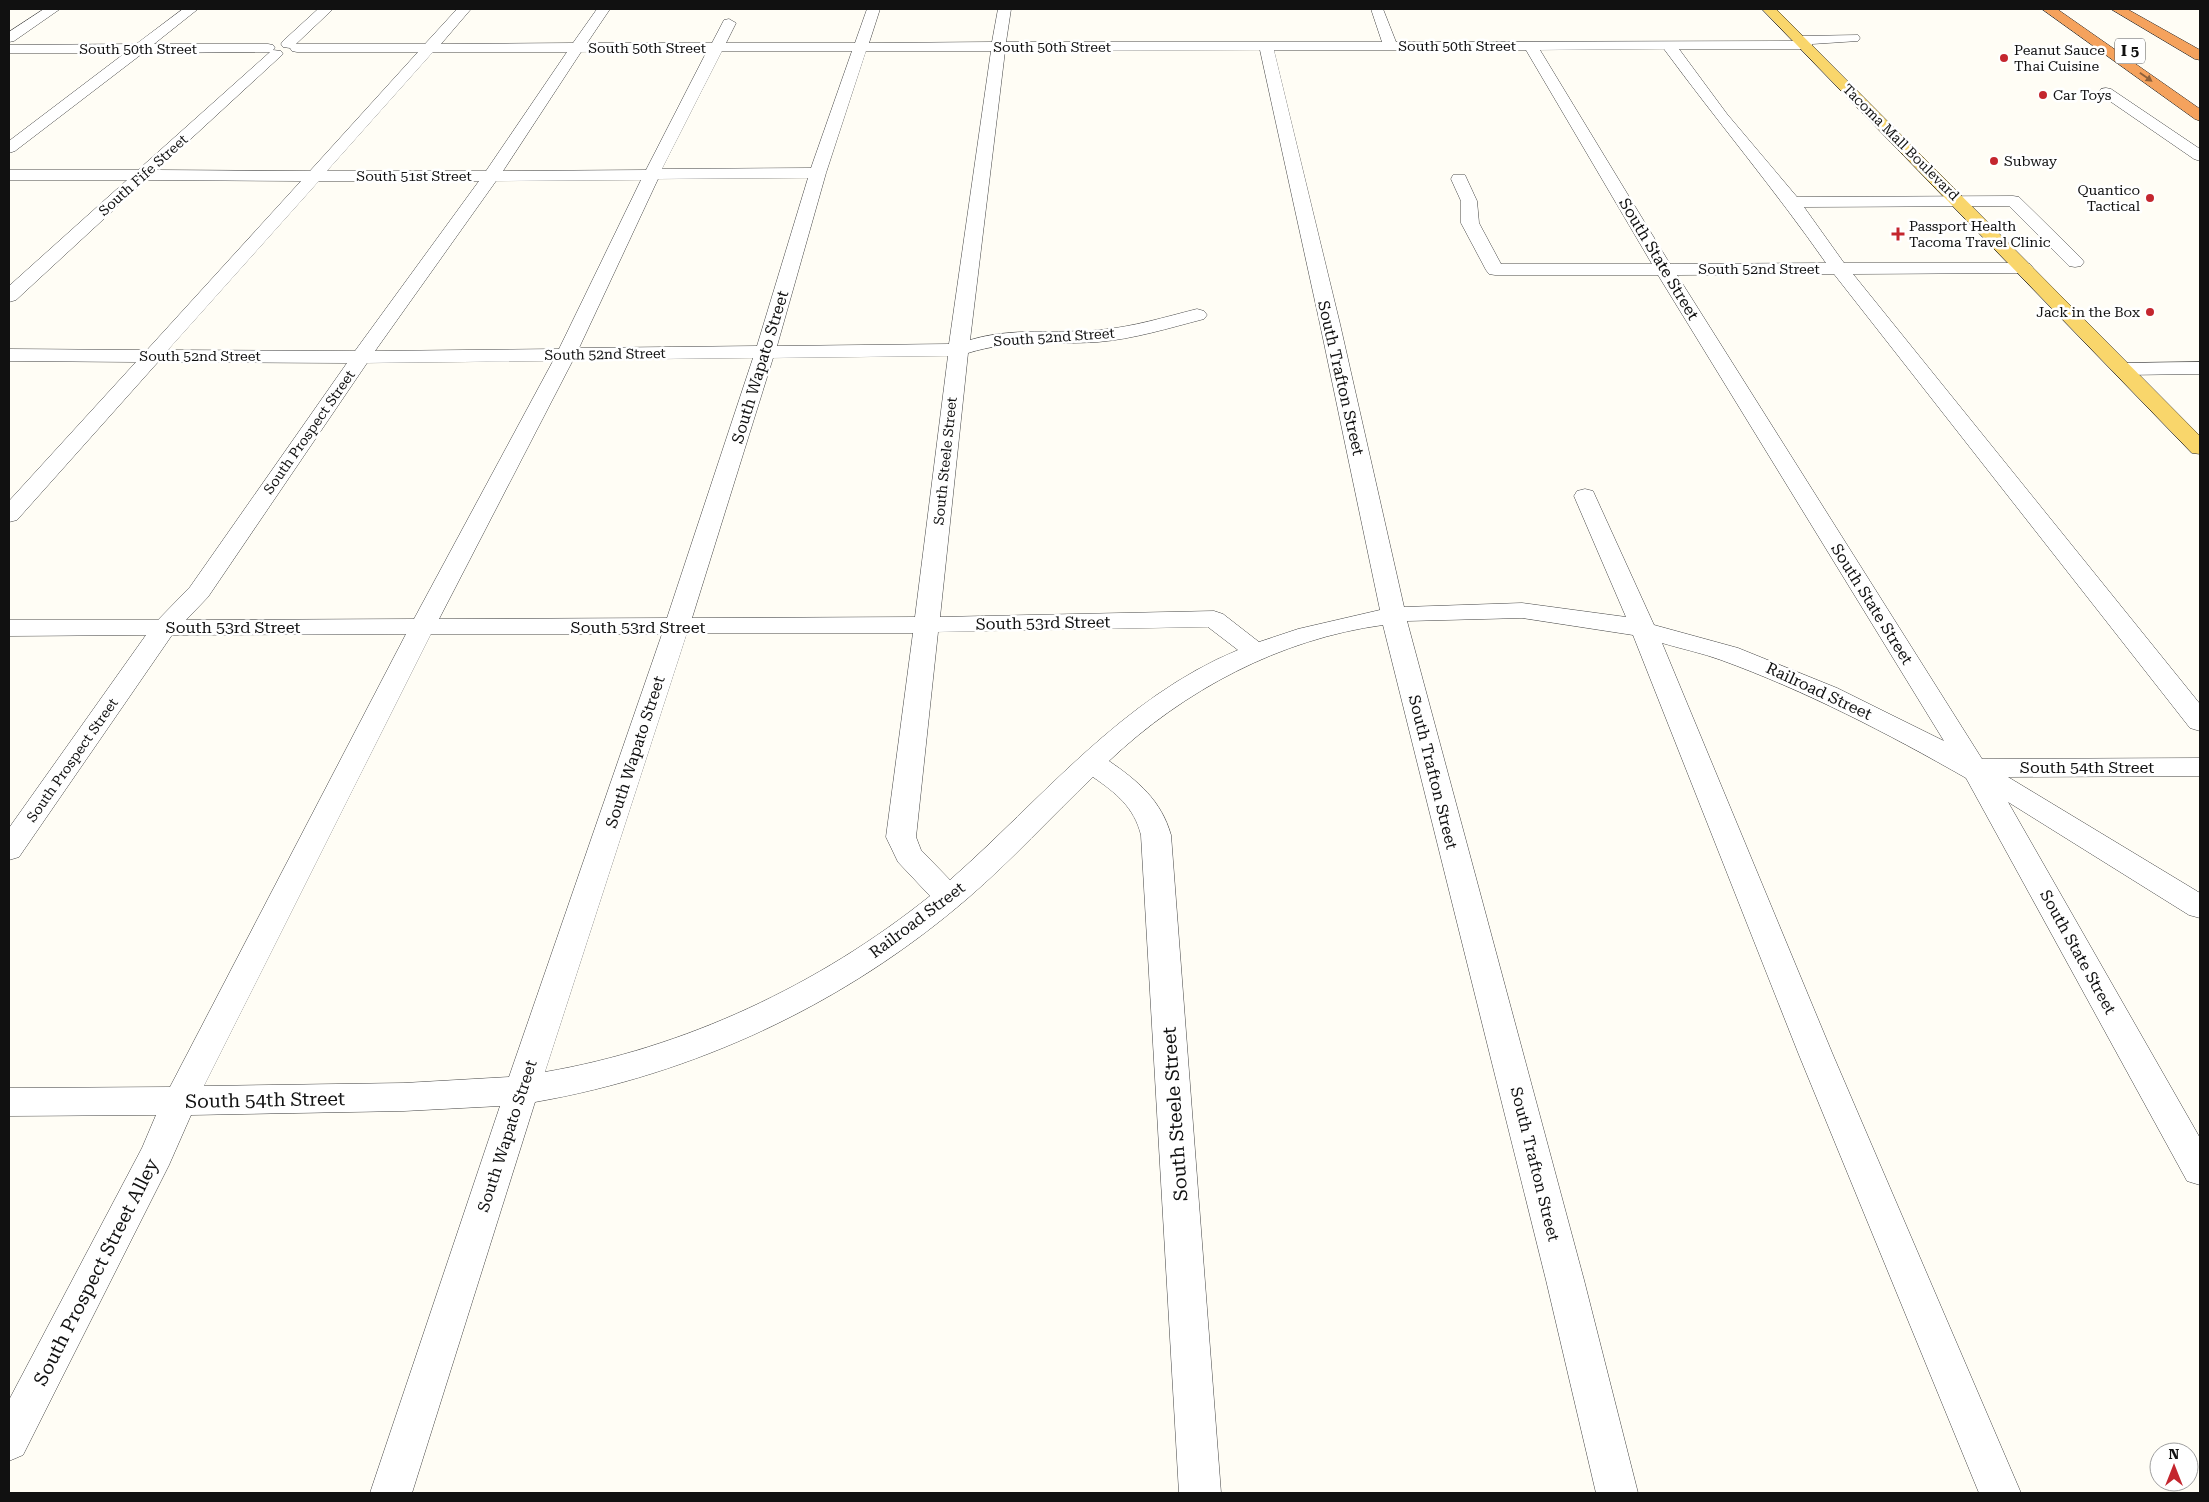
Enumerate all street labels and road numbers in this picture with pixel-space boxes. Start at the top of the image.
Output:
street label: South 50th Street [1398,38,1516,54]
road number: I 5 [2115,38,2145,64]
street label: South 50th Street [993,39,1111,55]
street label: South 50th Street [588,40,706,56]
street label: South 50th Street [79,41,197,57]
street label: Tacoma Mall Boulevard [1840,81,1962,203]
street label: South Fife Street [95,131,191,219]
street label: South 51st Street [356,168,472,184]
street label: South State Street [1615,194,1703,324]
street label: South 52nd Street [1698,261,1820,277]
street label: South Wapato Street [728,288,792,446]
street label: South Trafton Street [1314,299,1368,457]
street label: South 52nd Street [993,325,1115,349]
street label: South 52nd Street [544,345,666,363]
street label: South 52nd Street [139,348,261,364]
street label: South Prospect Street [260,367,358,497]
street label: South Steele Street [930,396,960,526]
street label: South State Street [1827,540,1917,668]
street label: South 53rd Street [975,612,1111,634]
street label: South 53rd Street [166,618,300,637]
street label: South 53rd Street [571,618,705,637]
street label: Railroad Street [1763,658,1875,724]
street label: South Wapato Street [601,673,669,831]
street label: South Trafton Street [1405,693,1461,851]
street label: South Prospect Street [23,695,121,825]
street label: South 54th Street [2020,758,2154,777]
street label: Railroad Street [866,878,968,962]
street label: South State Street [2036,887,2120,1017]
street label: South Steele Street [1157,1026,1193,1202]
street label: South Wapato Street [473,1057,541,1215]
street label: South Trafton Street [1507,1085,1563,1243]
street label: South 54th Street [185,1087,345,1113]
street label: South Prospect Street Alley [29,1154,164,1389]

